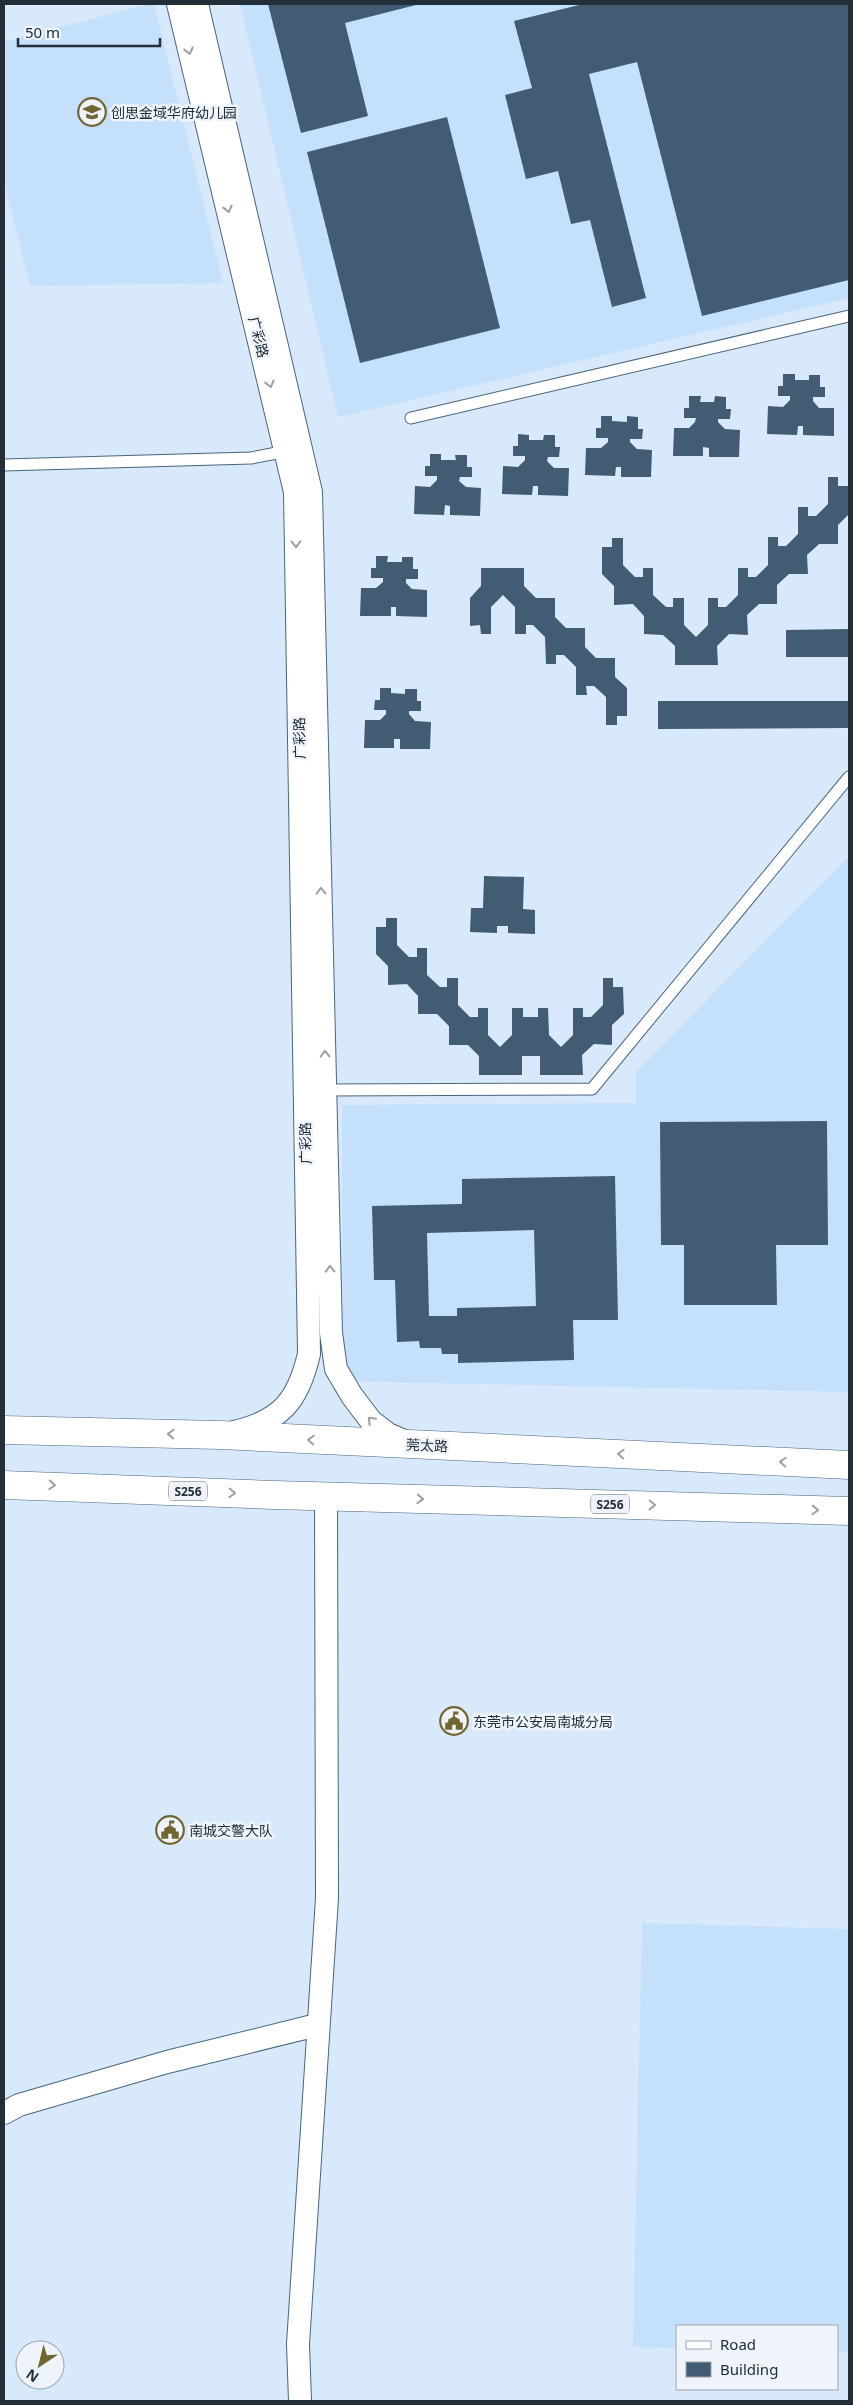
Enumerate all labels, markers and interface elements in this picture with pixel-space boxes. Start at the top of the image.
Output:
scale bar [18,15,160,47]
text: 50 m [25,22,60,42]
one-way arrow [184,47,194,55]
school or university icon: 创思金域华府幼儿园 [77,97,107,127]
place label: 创思金域华府幼儿园 [111,103,237,122]
one-way arrow [222,205,233,214]
street label: 广彩路 [245,314,273,360]
one-way arrow [264,380,275,389]
one-way arrow [291,540,301,548]
street label: 广彩路 [289,717,309,759]
one-way arrow [315,887,326,895]
one-way arrow [319,1050,330,1058]
street label: 广彩路 [295,1122,315,1164]
one-way arrow [325,1265,335,1272]
one-way arrow [368,1416,377,1425]
one-way arrow [167,1429,174,1439]
one-way arrow [307,1434,315,1445]
street label: 莞太路 [406,1434,448,1456]
one-way arrow [616,1449,624,1460]
one-way arrow [779,1456,787,1467]
one-way arrow [49,1480,57,1491]
road number: S256 [169,1482,207,1500]
one-way arrow [229,1488,237,1499]
one-way arrow [416,1493,424,1504]
road number: S256 [591,1495,629,1514]
one-way arrow [649,1500,657,1511]
one-way arrow [811,1504,819,1515]
public building icon: 东莞市公安局南城分局 [439,1706,469,1736]
place label: 东莞市公安局南城分局 [473,1712,613,1731]
public building icon: 南城交警大队 [155,1815,185,1845]
place label: 南城交警大队 [189,1821,273,1840]
legend [676,2325,838,2390]
text: Road [720,2334,756,2354]
north arrow [15,2340,65,2390]
text: Building [720,2359,778,2379]
text: N [22,2365,42,2387]

